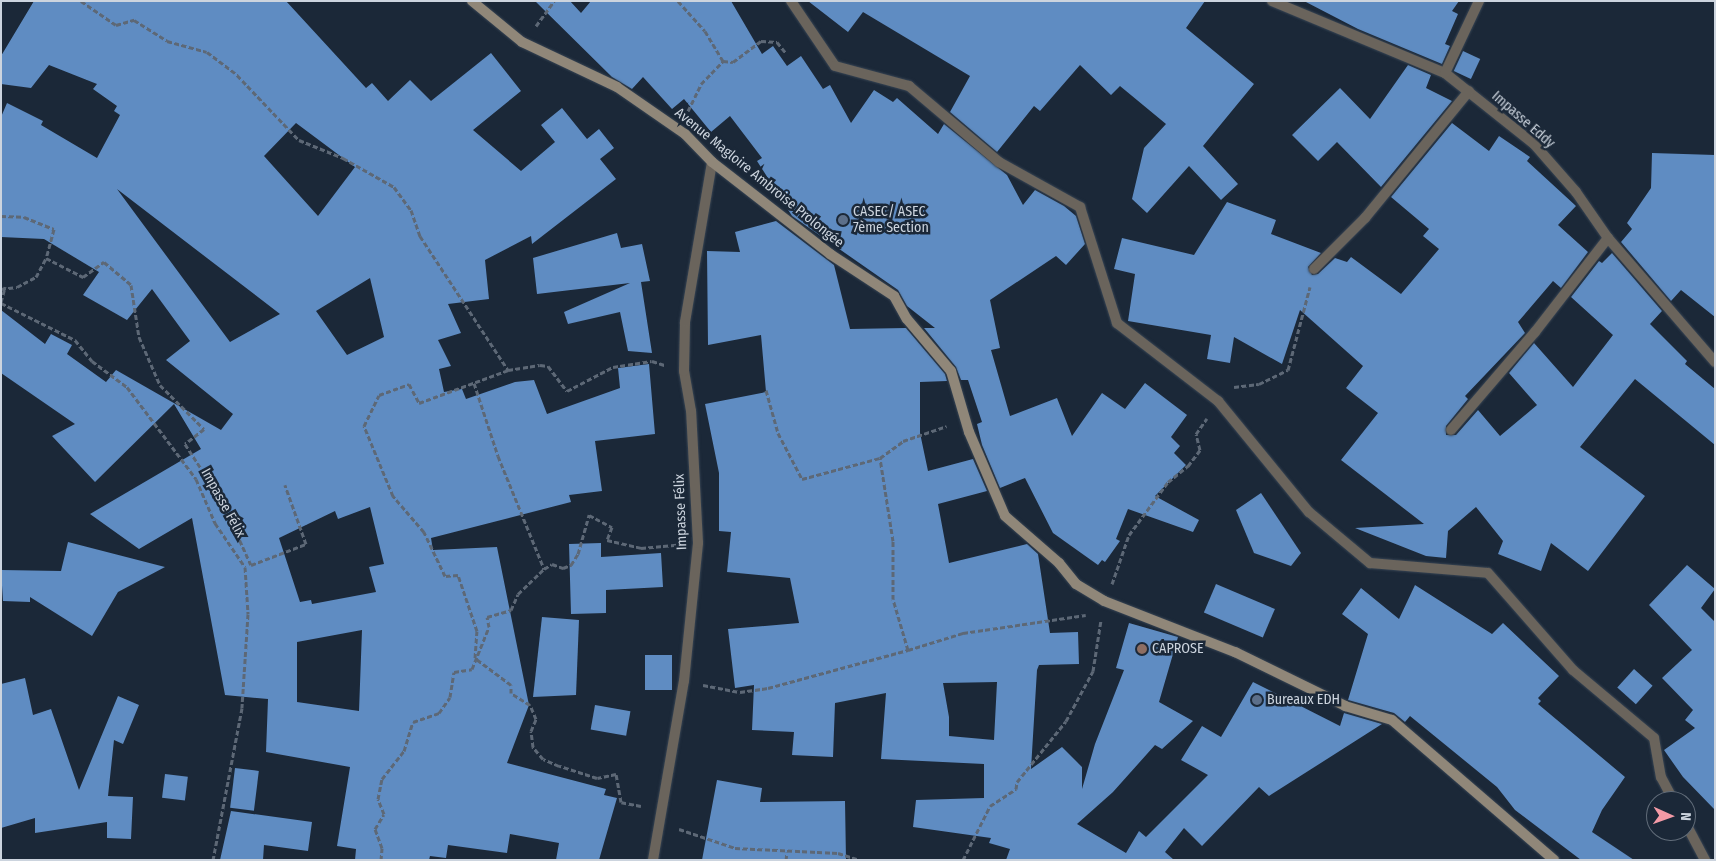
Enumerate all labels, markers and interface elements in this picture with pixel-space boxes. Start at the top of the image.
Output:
street label: Impasse Eddy [1488,88,1558,152]
street label: Avenue Magloire Ambroise Prolongée [671,105,847,251]
place label: CASEC/ ASEC 7ème Section [853,204,929,236]
marker: CASEC/ ASEC 7ème Section [837,214,849,226]
street label: Impasse Félix [197,465,249,541]
street label: Impasse Félix [671,474,691,550]
place label: CAPROSE [1152,641,1204,657]
marker: CAPROSE [1136,643,1148,655]
place label: Bureaux EDH [1267,692,1340,708]
marker: Bureaux EDH [1251,694,1263,706]
north arrow [1646,791,1696,841]
text: N [1677,812,1694,821]

